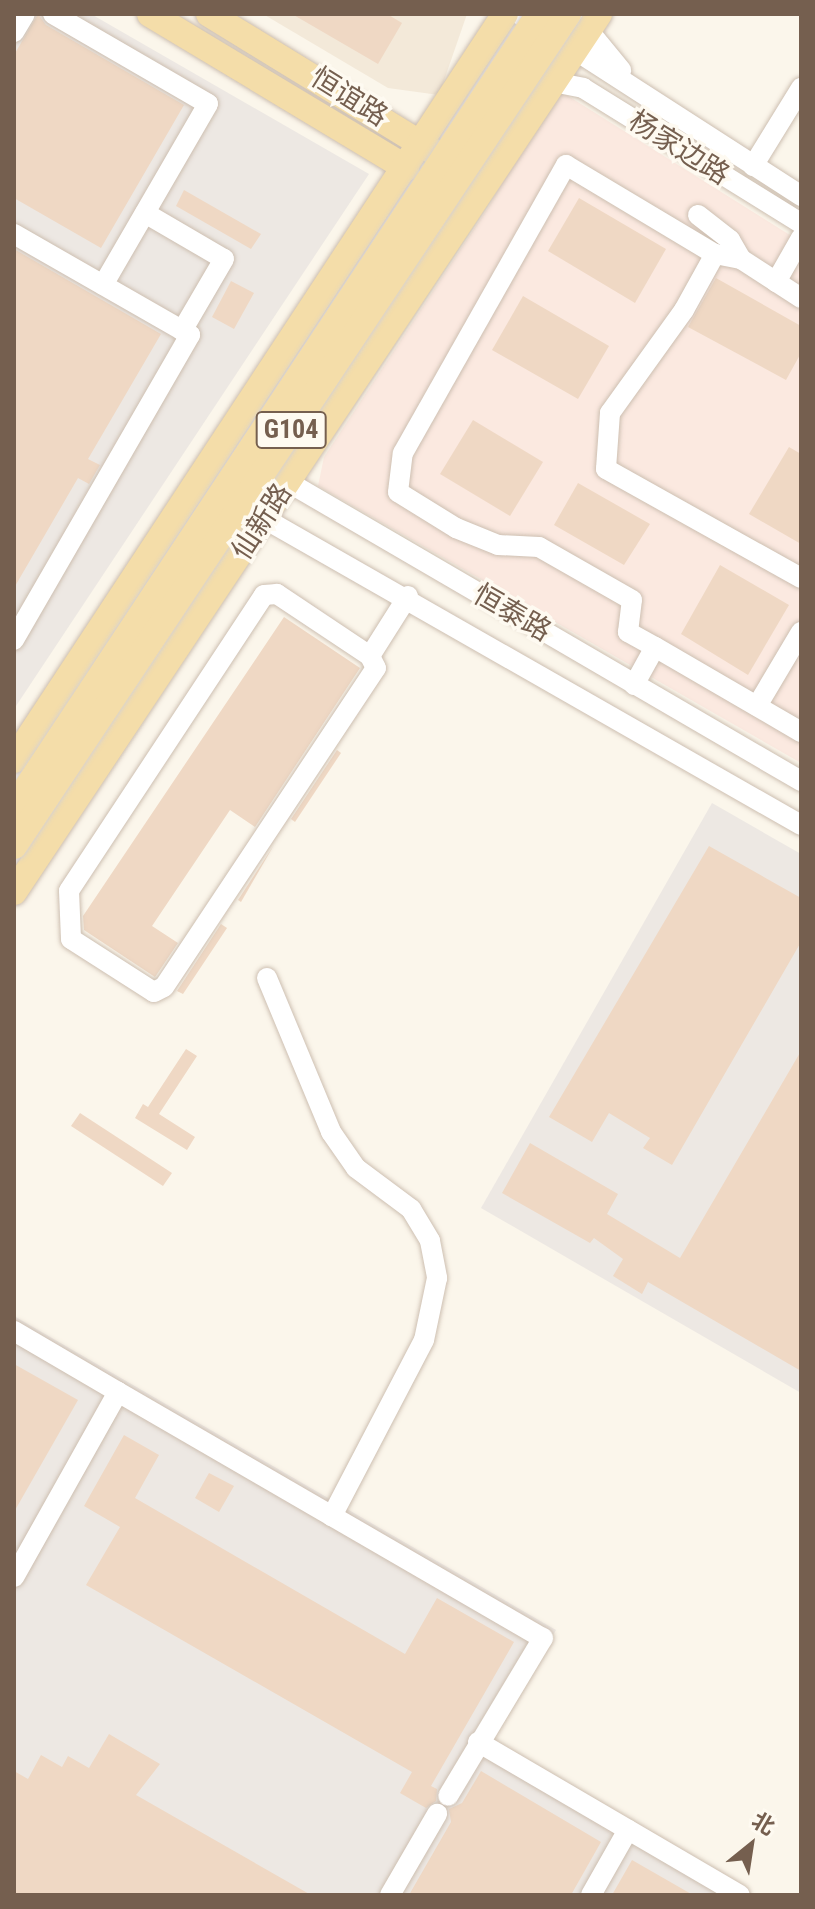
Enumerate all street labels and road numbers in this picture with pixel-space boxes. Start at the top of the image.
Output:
street label: 恒谊路 [304,60,394,134]
street label: 杨家边路 [623,104,735,192]
road number: G104 [255,408,327,452]
street label: 仙新路 [225,478,299,566]
street label: 恒泰路 [467,577,557,649]

